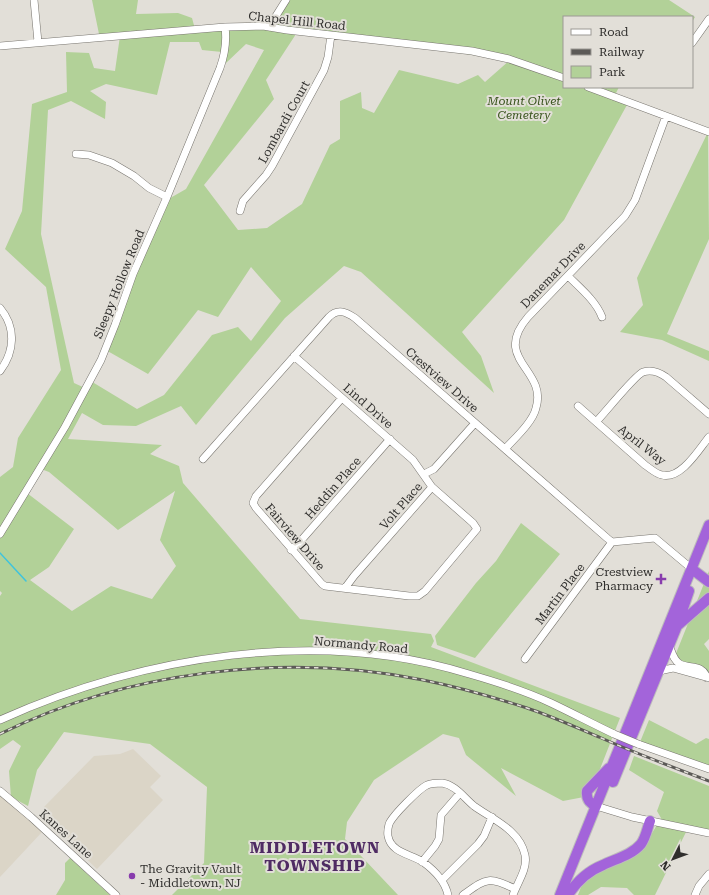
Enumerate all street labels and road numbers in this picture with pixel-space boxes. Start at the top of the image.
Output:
street label: Chapel Hill Road [248,9,347,33]
street label: Lombardi Court [256,78,313,166]
street label: Sleepy Hollow Road [91,227,147,341]
street label: Danemar Drive [518,239,588,311]
street label: Crestview Drive [403,345,482,416]
street label: Lind Drive [340,381,396,432]
street label: April Way [615,422,669,469]
street label: Heddin Place [302,454,364,522]
street label: Volt Place [377,479,425,532]
street label: Fairview Drive [262,501,328,573]
street label: Martin Place [532,560,588,627]
street label: Normandy Road [313,634,409,656]
street label: Kanes Lane [37,807,96,862]

